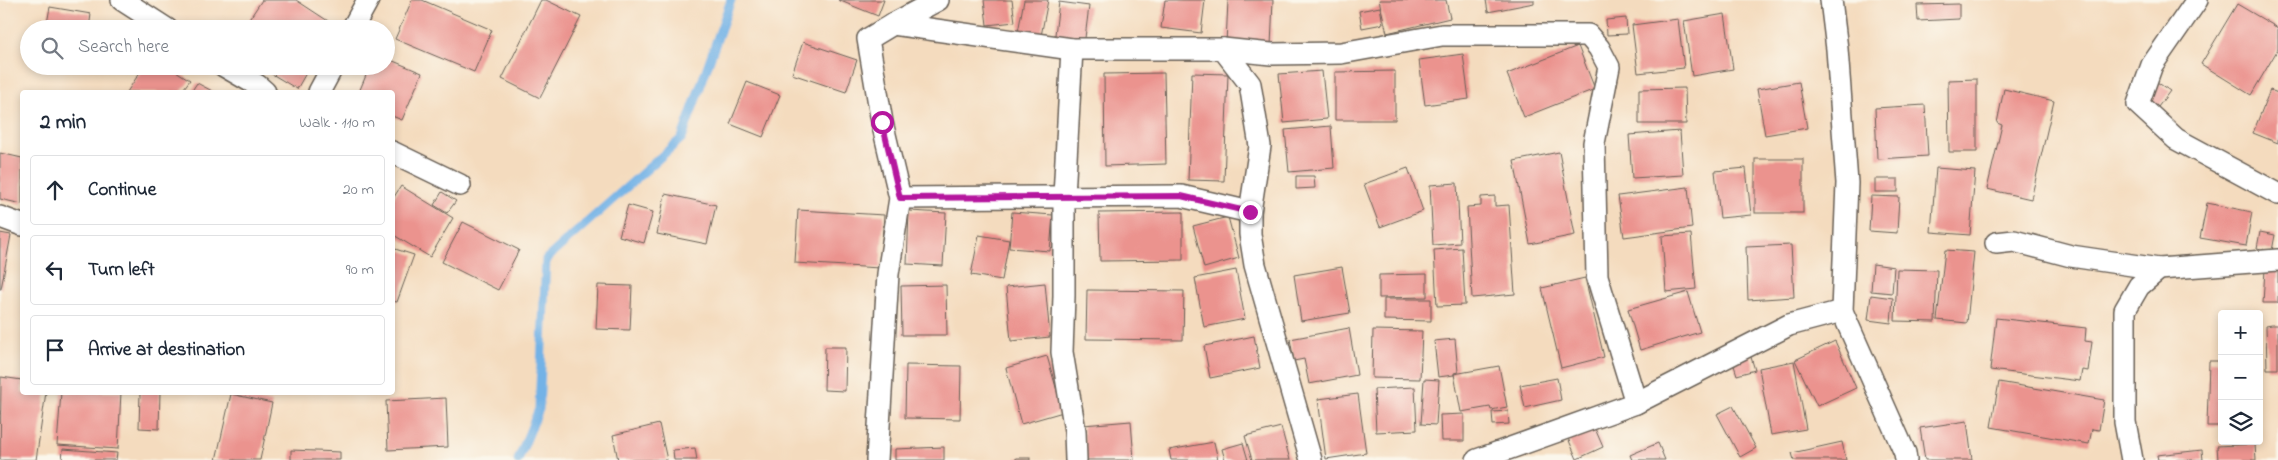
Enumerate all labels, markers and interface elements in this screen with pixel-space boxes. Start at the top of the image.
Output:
search box [20,20,395,75]
icon: search [38,34,66,62]
text: Search here [78,34,169,61]
text: 2 min [40,108,86,138]
text: Walk · 110 m [299,111,375,135]
route start [871,111,894,134]
icon: ahead [41,176,69,204]
text: Continue [88,177,156,204]
text: 20 m [343,178,374,202]
route end [1239,201,1262,224]
icon: left [41,256,69,284]
text: Turn left [88,257,155,284]
text: 90 m [346,258,374,282]
map controls [2218,310,2263,445]
button: + [2218,310,2263,355]
icon: arrive [41,336,69,364]
text: Arrive at destination [88,337,245,364]
button: − [2218,355,2263,400]
button: layers [2218,400,2263,445]

